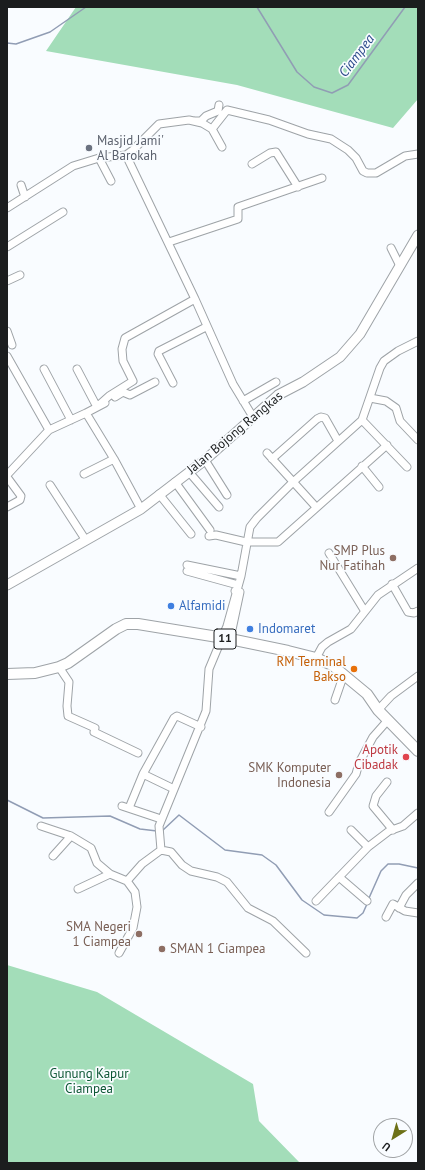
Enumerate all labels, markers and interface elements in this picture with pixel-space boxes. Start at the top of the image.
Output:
water label: Ciampea [336,31,378,81]
place label: Masjid Jami' Al Barokah [97,133,164,164]
marker: Masjid Jami' Al Barokah [84,143,94,153]
street label: Jalan Bojong Rangkas [184,388,286,478]
place label: SMP Plus Nur Fatihah [320,543,385,574]
marker: SMP Plus Nur Fatihah [388,553,398,563]
place label: Alfamidi [179,598,226,614]
marker: Alfamidi [166,601,176,611]
place label: Indomaret [258,621,315,637]
marker: Indomaret [245,624,255,634]
road number: 11 [214,629,236,649]
place label: RM Terminal Bakso [277,654,346,685]
marker: RM Terminal Bakso [349,664,359,674]
place label: Apotik Cibadak [354,742,398,773]
marker: Apotik Cibadak [401,752,411,762]
place label: SMK Komputer Indonesia [248,760,331,791]
marker: SMK Komputer Indonesia [334,770,344,780]
place label: SMA Negeri 1 Ciampea [66,919,131,950]
marker: SMA Negeri 1 Ciampea [134,929,144,939]
place label: SMAN 1 Ciampea [170,941,266,957]
marker: SMAN 1 Ciampea [157,944,167,954]
park label: Gunung Kapur Ciampea [49,1066,129,1097]
north arrow [373,1118,413,1158]
text: U [379,1139,393,1154]

